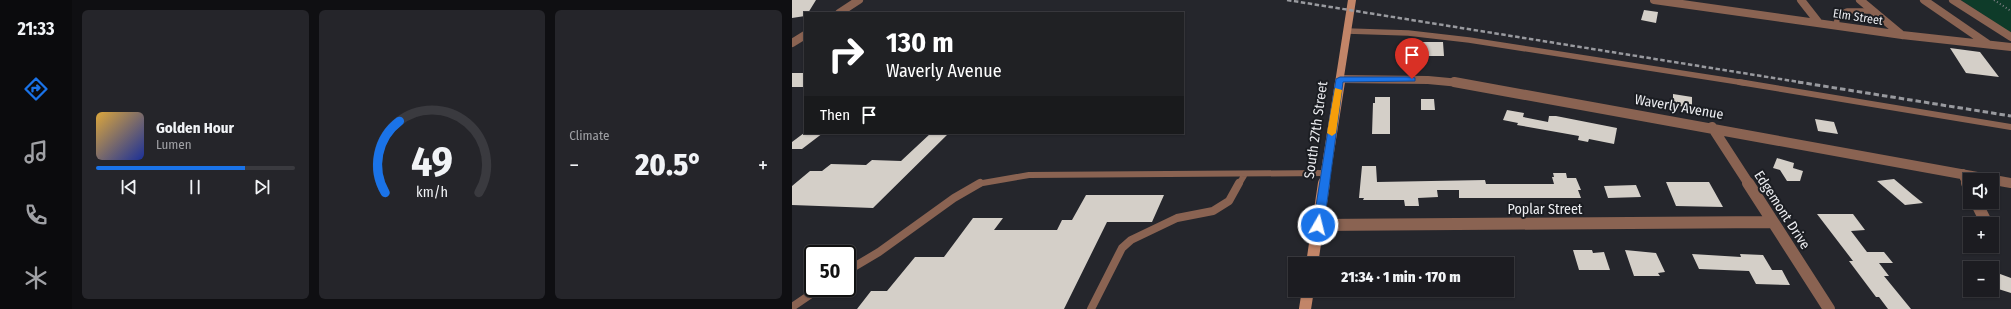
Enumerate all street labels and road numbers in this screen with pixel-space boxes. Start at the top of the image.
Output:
street label: Elm Street [1832,6,1884,28]
street label: South 27th Street [1301,80,1331,180]
street label: Waverly Avenue [1633,91,1725,123]
street label: Edgemont Drive [1750,168,1814,252]
street label: Poplar Street [1508,201,1583,218]

